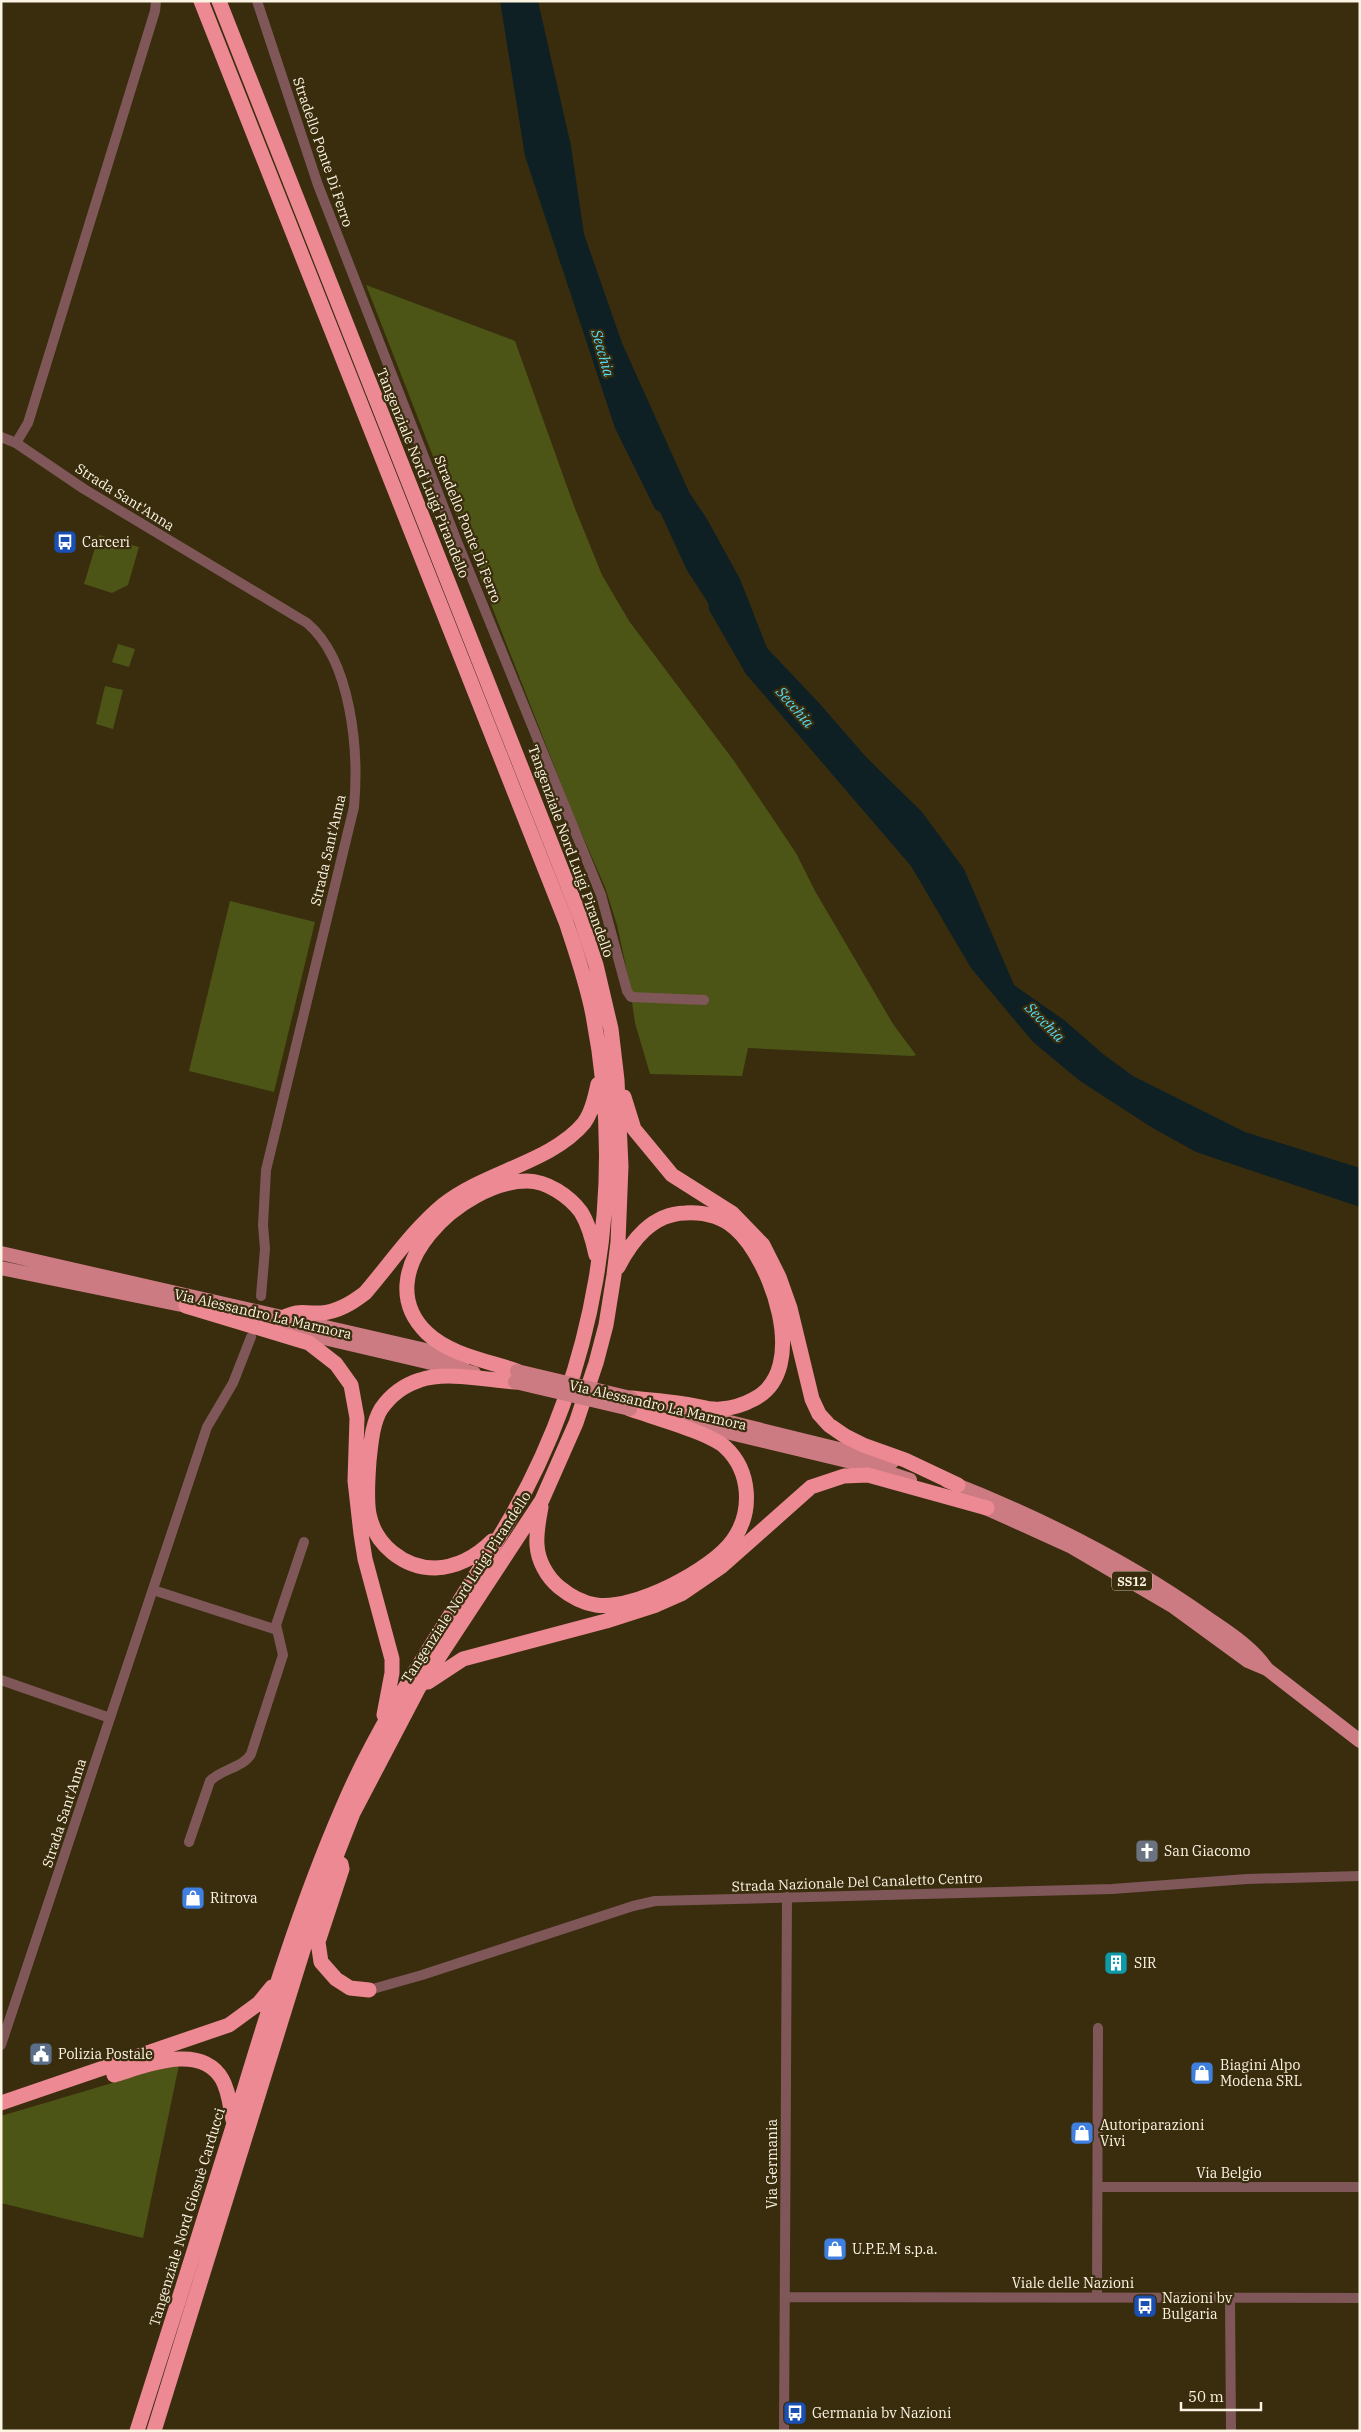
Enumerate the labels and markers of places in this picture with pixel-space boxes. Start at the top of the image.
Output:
bus stop icon: Carceri [52,529,78,555]
place label: Carceri [82,533,130,551]
church icon: San Giacomo [1134,1838,1160,1864]
place label: San Giacomo [1164,1842,1251,1860]
shop icon: Ritrova [180,1885,206,1911]
place label: Ritrova [210,1889,258,1907]
building icon: SIR [1103,1950,1129,1976]
place label: SIR [1134,1954,1157,1972]
public building icon: Polizia Postale [28,2041,54,2067]
place label: Polizia Postale [58,2045,153,2063]
place label: Biagini Alpo Modena SRL [1220,2056,1302,2090]
shop icon: Biagini Alpo Modena SRL [1189,2060,1215,2086]
place label: Autoriparazioni Vivi [1100,2116,1204,2150]
shop icon: Autoriparazioni Vivi [1069,2120,1095,2146]
shop icon: U.P.E.M s.p.a. [822,2236,848,2262]
place label: U.P.E.M s.p.a. [852,2240,938,2258]
place label: Nazioni bv Bulgaria [1162,2289,1233,2323]
bus stop icon: Nazioni bv Bulgaria [1132,2293,1158,2319]
bus stop icon: Germania bv Nazioni [782,2400,808,2426]
place label: Germania bv Nazioni [812,2404,951,2422]

